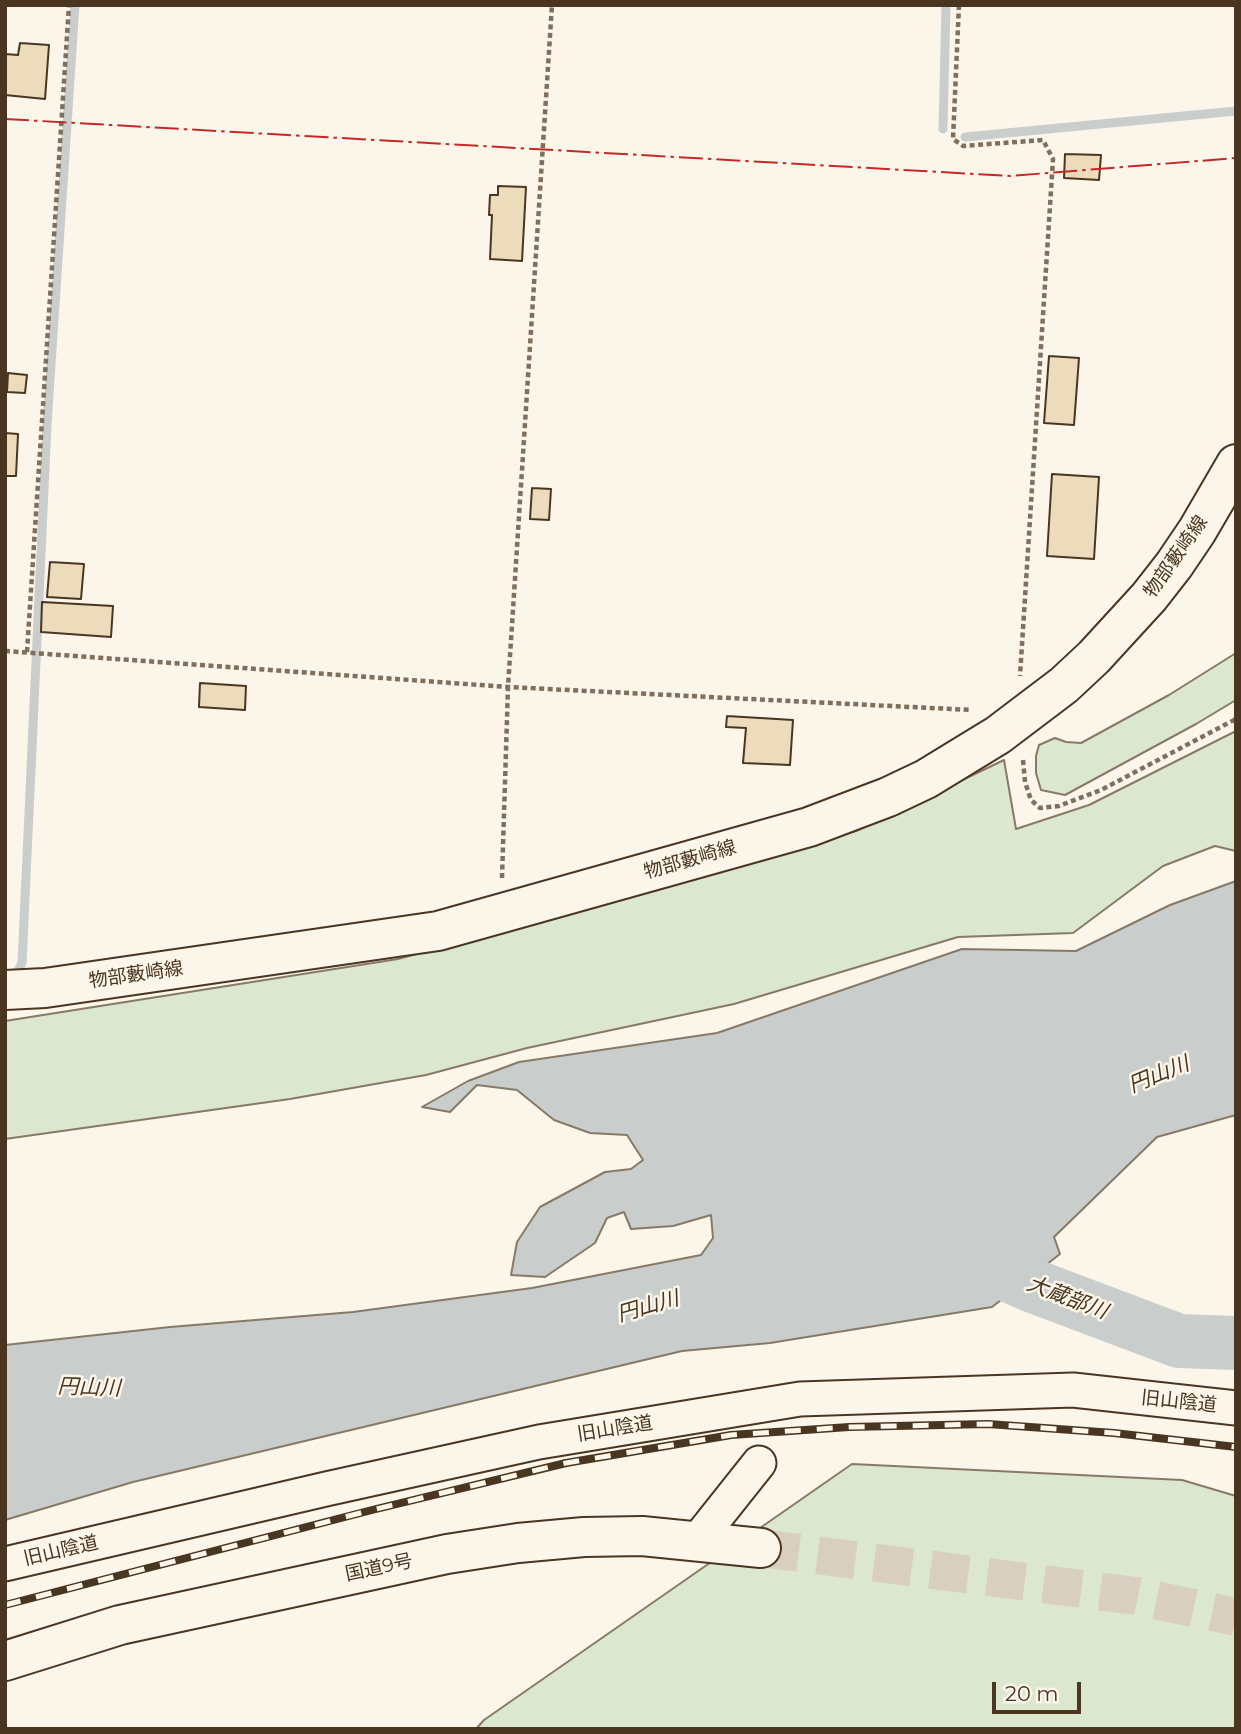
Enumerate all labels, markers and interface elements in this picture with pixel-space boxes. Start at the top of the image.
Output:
street label: 物部藪崎線 [1139,512,1213,602]
street label: 物部藪崎線 [641,836,739,884]
street label: 物部藪崎線 [87,957,185,993]
water label: 円山川 [1125,1052,1193,1098]
water label: 大蔵部川 [1023,1271,1111,1325]
water label: 円山川 [614,1286,682,1328]
water label: 円山川 [57,1374,121,1402]
street label: 旧山陰道 [1140,1387,1218,1417]
street label: 旧山陰道 [576,1412,654,1446]
street label: 旧山陰道 [21,1531,101,1571]
street label: 国道9号 [343,1550,415,1586]
scale bar [996,1668,1085,1712]
text: 20 m [1005,1681,1059,1706]

